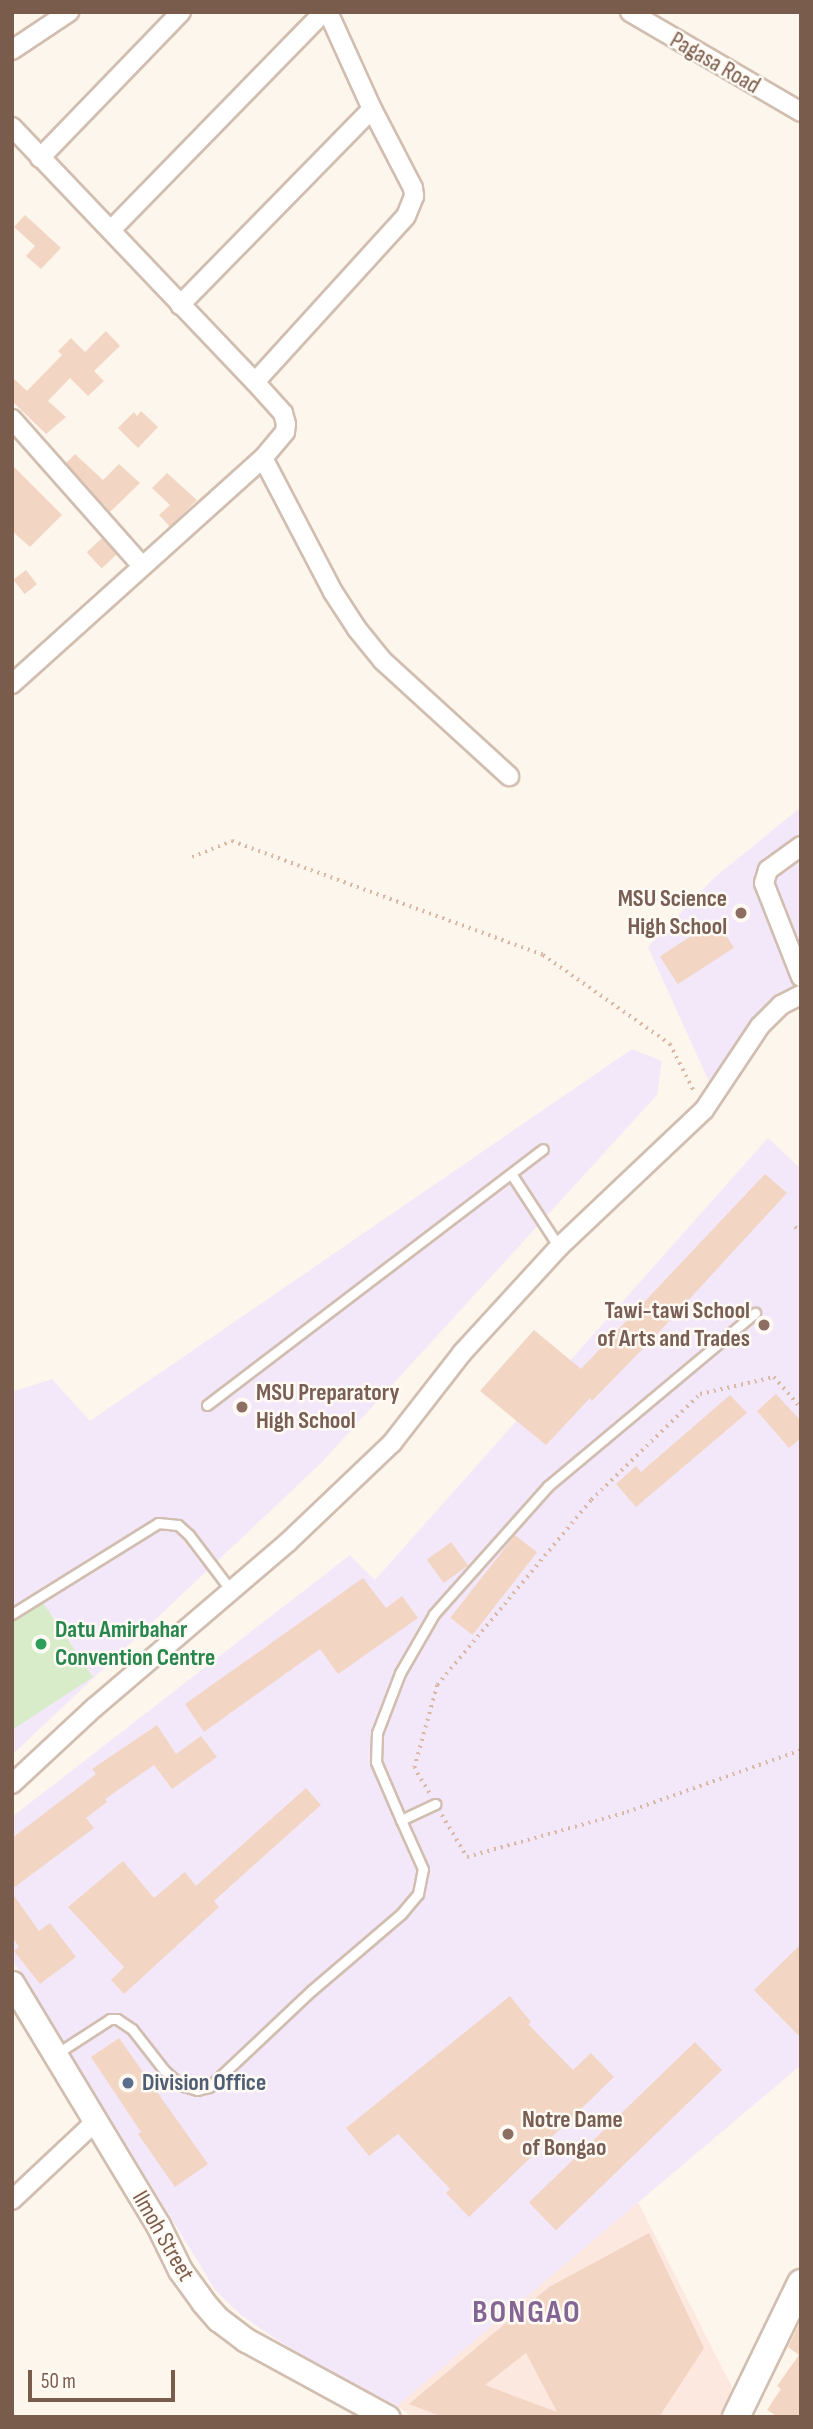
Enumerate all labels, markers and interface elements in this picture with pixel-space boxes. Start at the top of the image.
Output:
street label: Pagasa Road [665,26,765,100]
place label: MSU Science High School [618,885,727,941]
marker: MSU Science High School [733,905,749,921]
place label: Tawi-tawi School of Arts and Trades [597,1297,750,1353]
marker: Tawi-tawi School of Arts and Trades [756,1317,772,1333]
place label: MSU Preparatory High School [256,1379,399,1435]
marker: MSU Preparatory High School [234,1399,250,1415]
place label: Datu Amirbahar Convention Centre [55,1616,215,1672]
marker: Datu Amirbahar Convention Centre [33,1636,49,1652]
place label: Division Office [142,2069,266,2097]
marker: Division Office [120,2075,136,2091]
place label: Notre Dame of Bongao [522,2106,623,2162]
marker: Notre Dame of Bongao [500,2126,516,2142]
street label: Ilmoh Street [126,2186,200,2286]
district label: BONGAO [473,2294,581,2332]
scale bar [32,2356,178,2400]
text: 50 m [41,2369,76,2394]

